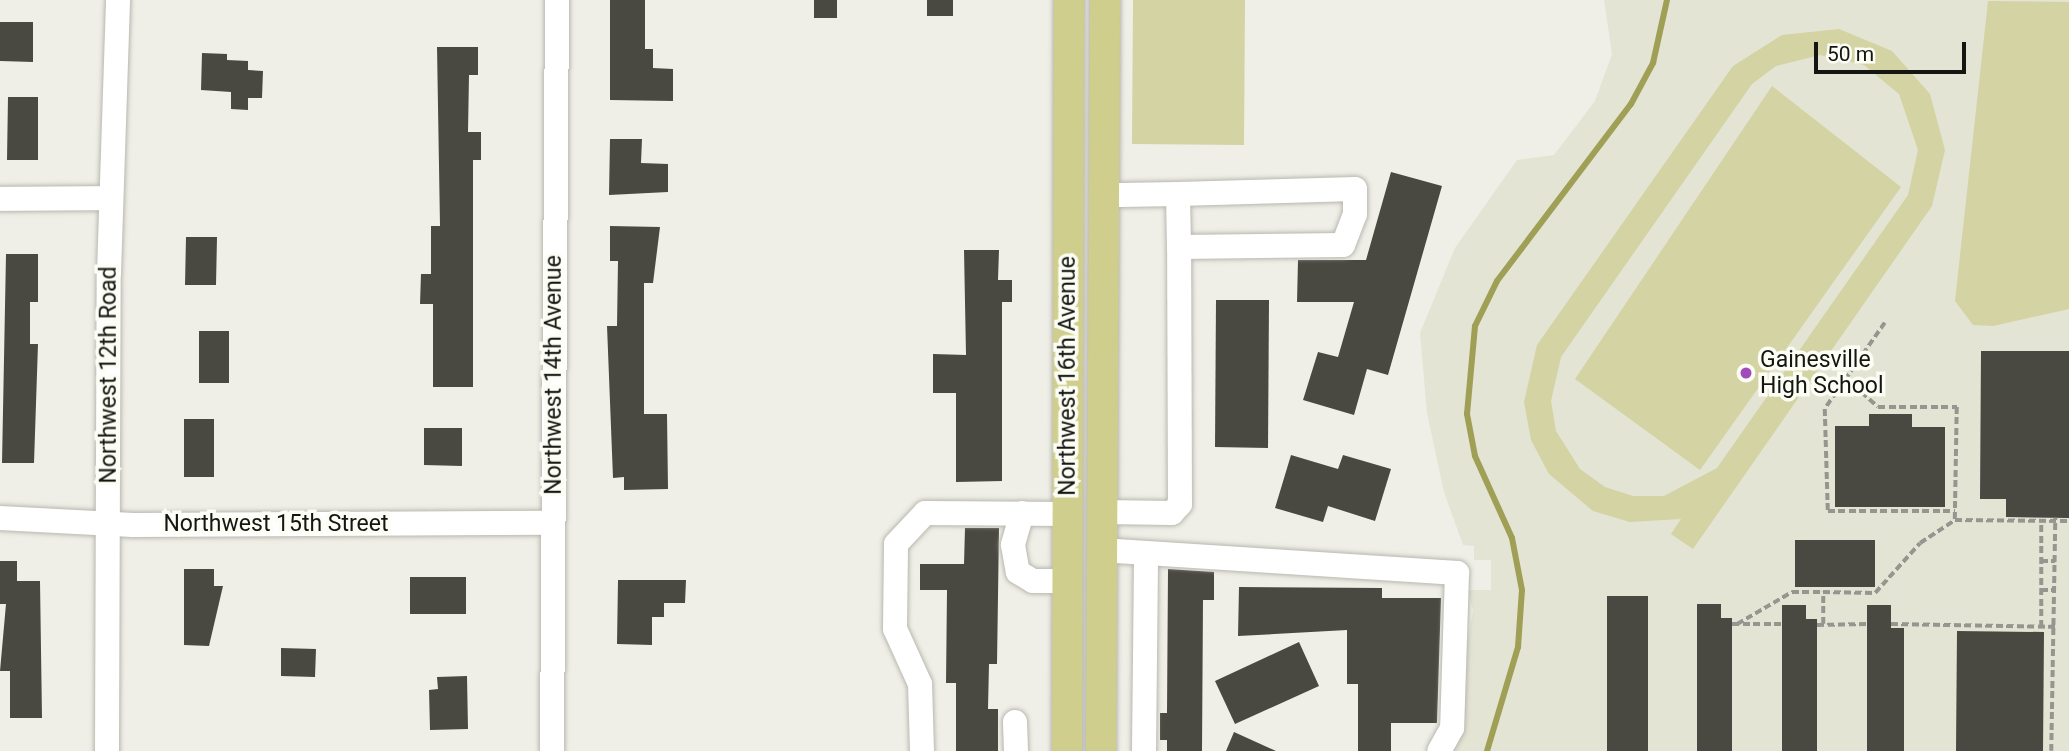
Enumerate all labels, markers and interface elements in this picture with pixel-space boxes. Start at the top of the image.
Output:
scale bar [1817,28,1969,72]
text: 50 m [1827,42,1874,66]
street label: Northwest 14th Avenue [540,255,568,495]
street label: Northwest 16th Avenue [1054,256,1082,496]
street label: Northwest 12th Road [95,266,123,484]
place label: Gainesville High School [1760,346,1883,400]
marker: Gainesville High School [1738,365,1754,381]
street label: Northwest 15th Street [163,510,389,538]

